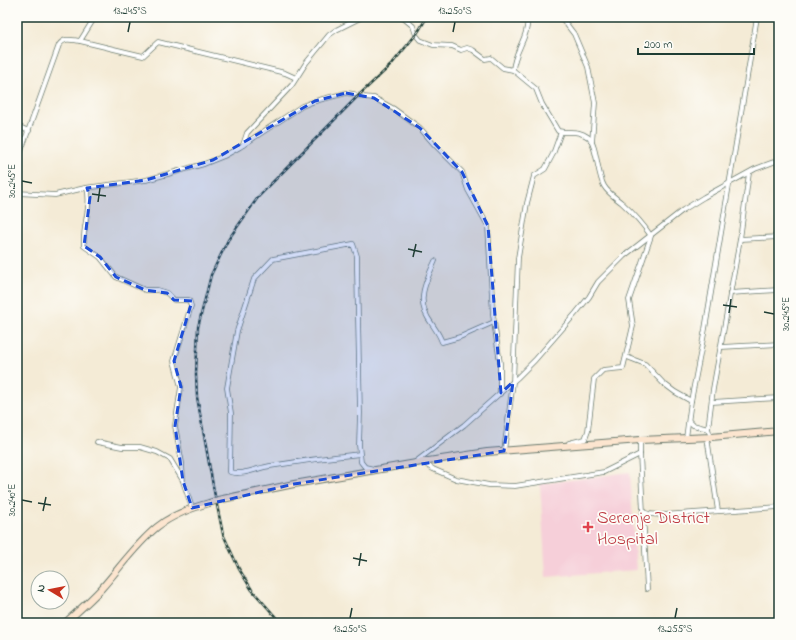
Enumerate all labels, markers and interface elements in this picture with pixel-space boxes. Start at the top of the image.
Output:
text: 13.245°S [113,4,147,19]
text: 13.250°S [438,4,472,19]
scale bar [638,30,754,56]
text: 200 m [644,36,673,54]
text: 30.245°E [5,164,20,198]
text: 30.245°E [779,297,794,331]
text: 30.240°E [5,484,20,516]
place label: Serenje District Hospital [597,506,710,553]
marker: Serenje District Hospital [582,521,594,533]
north arrow [30,570,70,610]
text: N [33,583,50,593]
text: 13.250°S [333,622,367,637]
text: 13.255°S [658,622,693,637]

